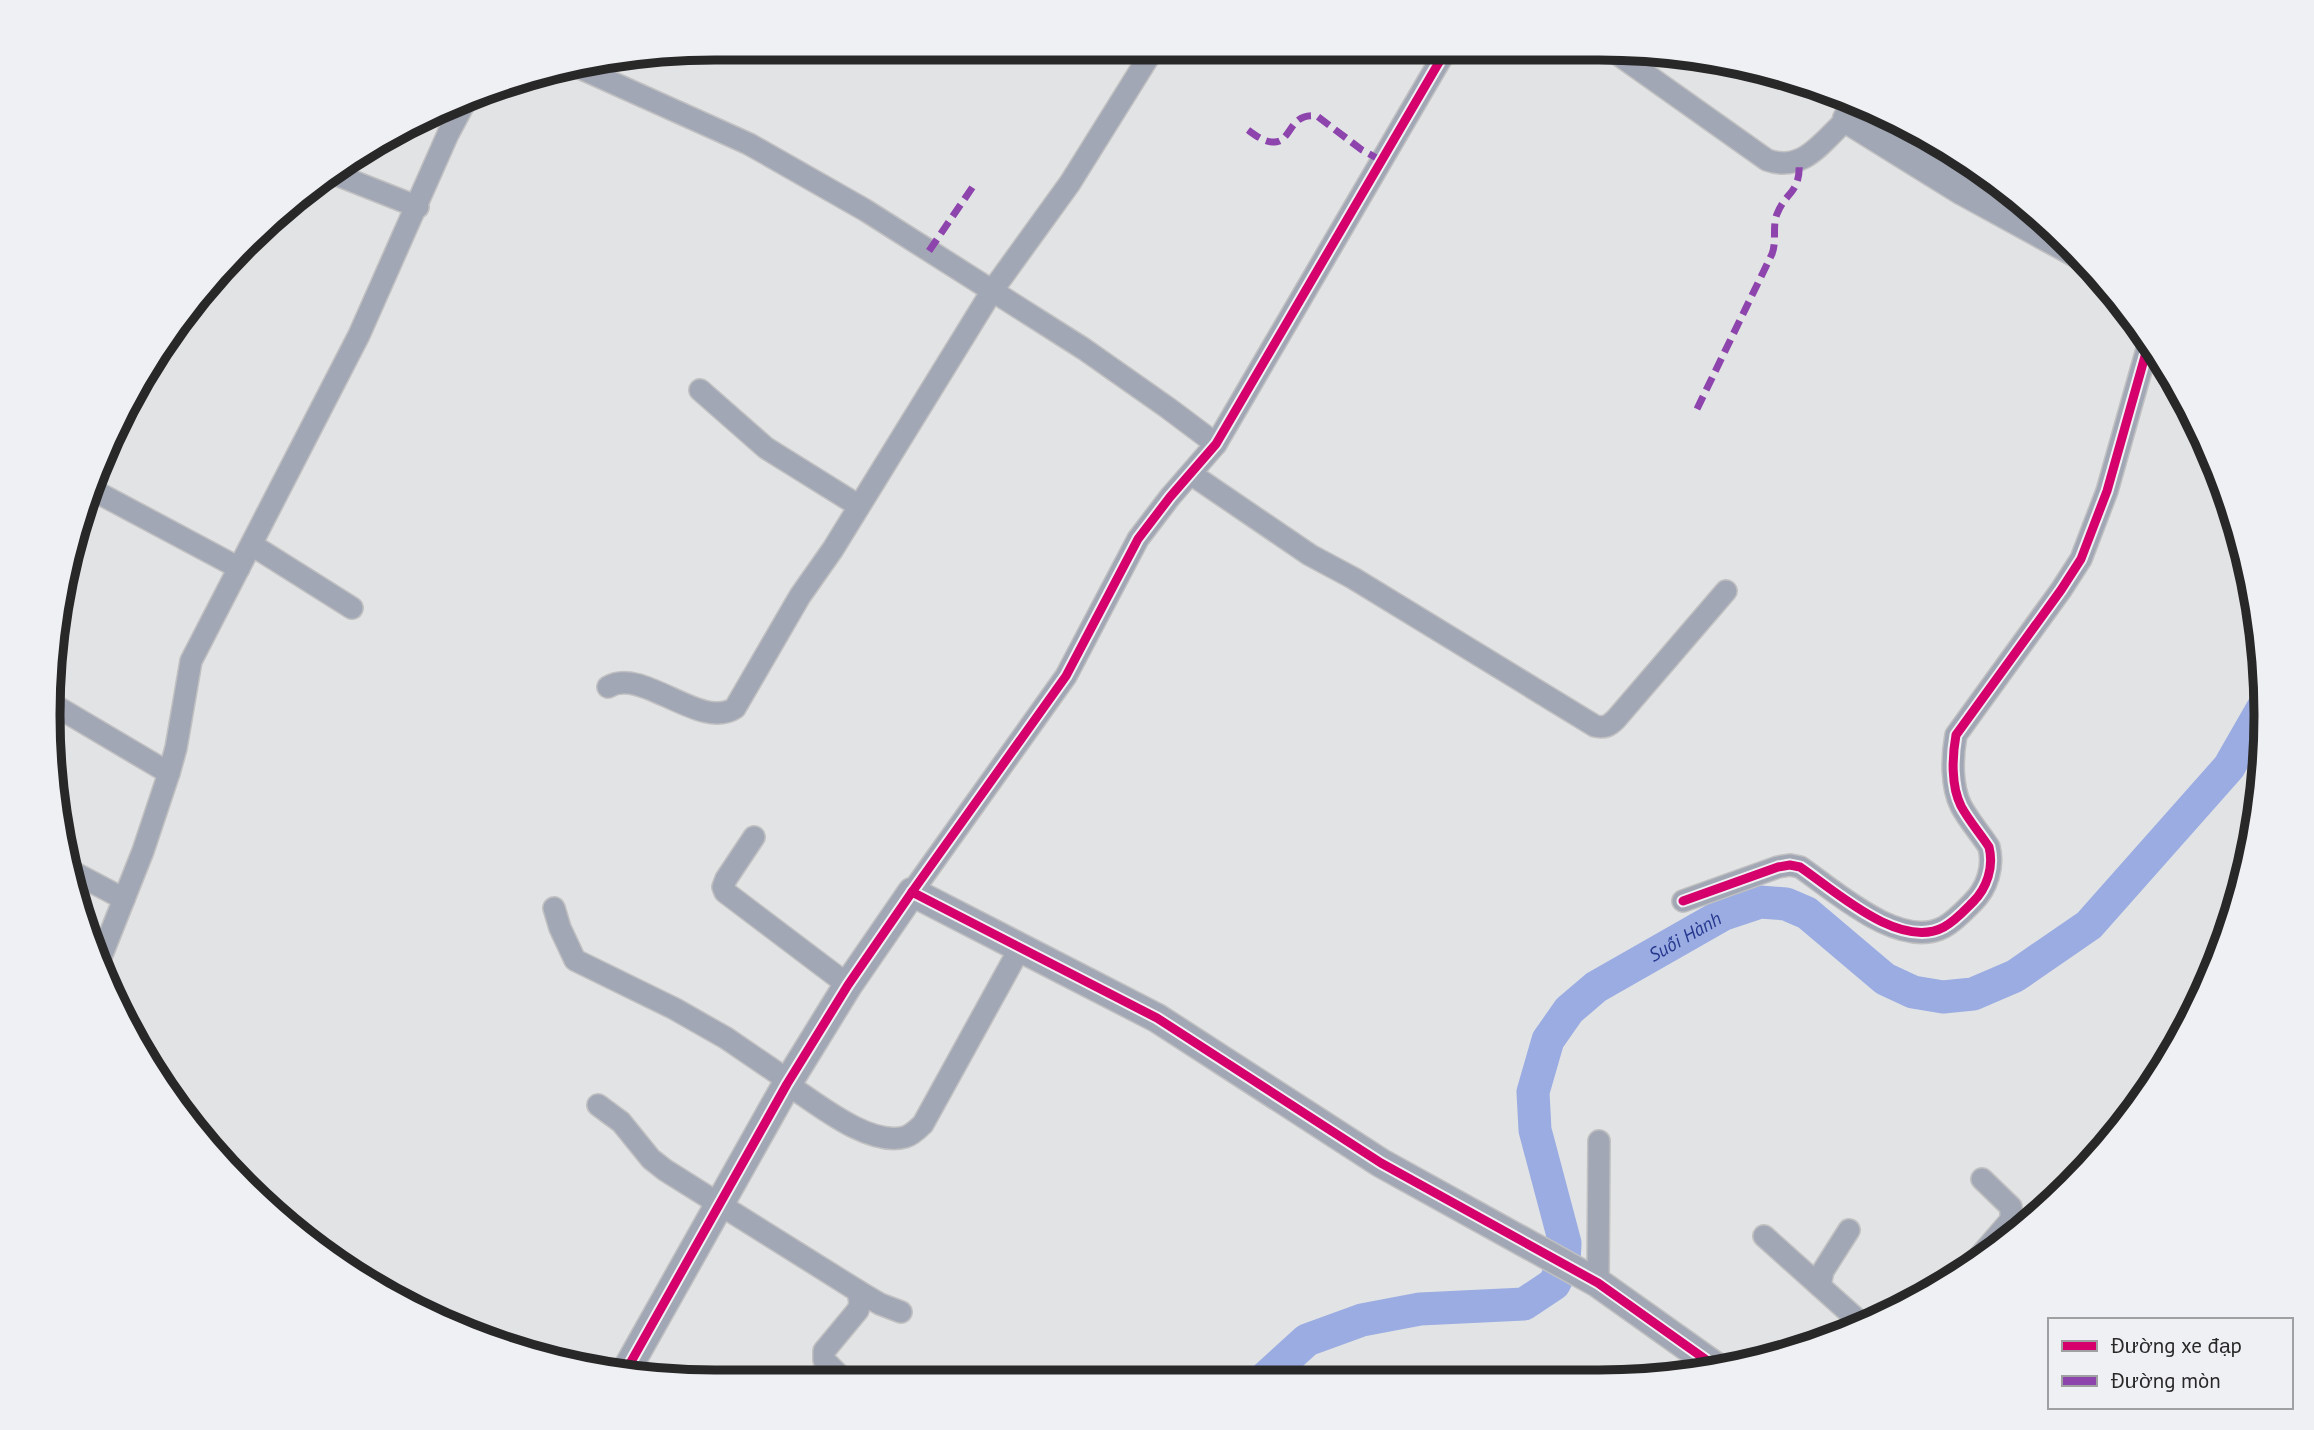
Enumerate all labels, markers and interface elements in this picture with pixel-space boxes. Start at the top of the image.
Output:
water label: Suối Hành [1644,906,1726,967]
legend [2048,1318,2293,1409]
text: Đường xe đạp [2110,1332,2242,1359]
text: Đường mòn [2110,1367,2221,1394]

